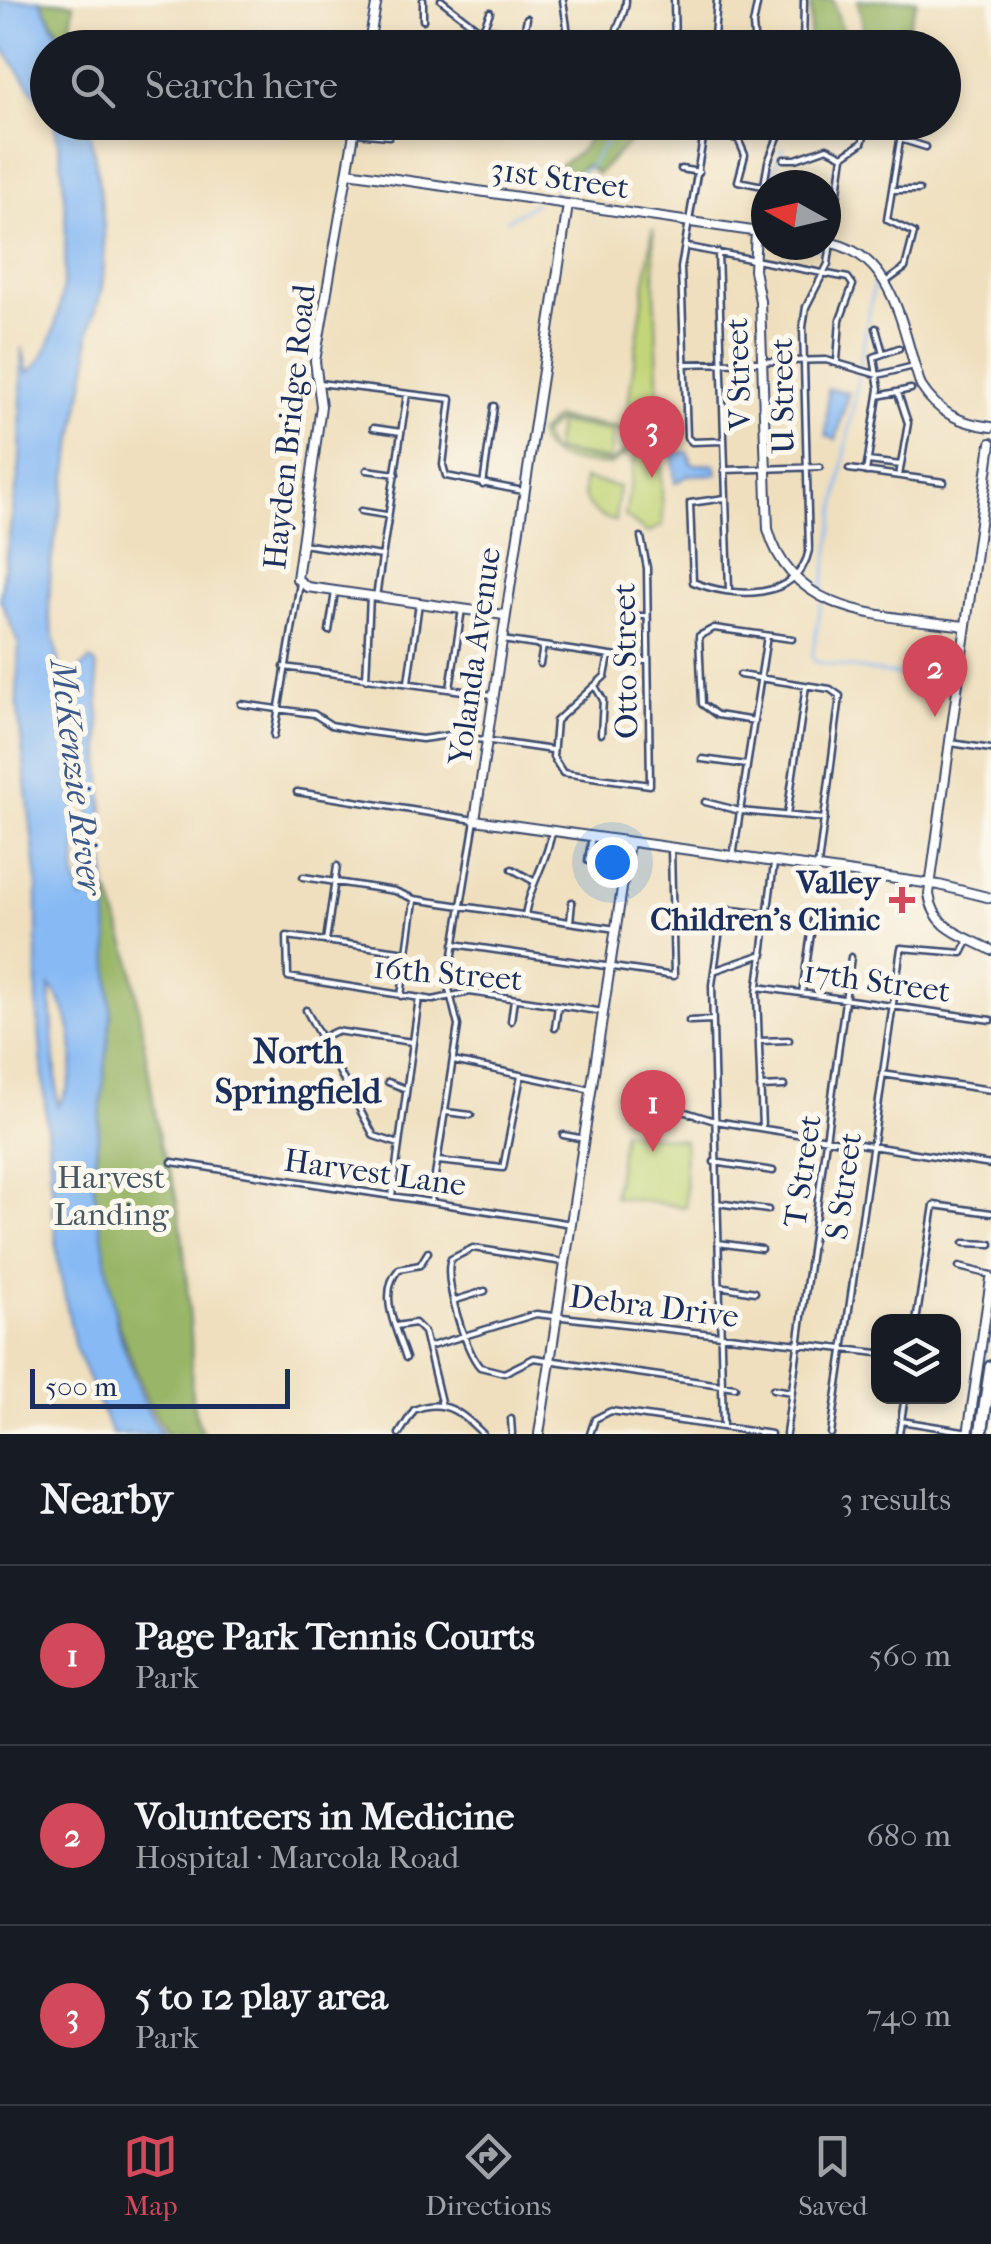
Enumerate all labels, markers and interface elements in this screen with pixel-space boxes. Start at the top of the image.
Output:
search box [30,30,961,140]
icon: search [65,58,120,113]
text: Search here [145,63,338,108]
street label: 31st Street [488,150,632,207]
north arrow [751,170,841,260]
street label: Hayden Bridge Road [256,282,323,571]
street label: V Street [718,317,759,432]
street label: U Street [763,337,802,454]
pin: 3 [620,396,684,478]
street label: Yolanda Avenue [441,545,508,768]
street label: Otto Street [606,582,645,739]
pin: 2 [902,634,968,717]
water label: McKenzie River [41,655,112,899]
your location [587,837,638,888]
place label: Valley Children’s Clinic [650,864,882,938]
marker: Valley Children’s Clinic [889,887,915,913]
street label: 16th Street [372,949,525,998]
street label: 17th Street [801,953,953,1010]
district label: North Springfield [215,1031,382,1112]
pin: 1 [620,1070,686,1152]
street label: T Street [776,1112,829,1230]
street label: S Street [818,1130,869,1242]
street label: Harvest Lane [282,1141,469,1204]
park label: Harvest Landing [53,1159,169,1233]
street label: Debra Drive [567,1278,741,1335]
map controls [871,1314,961,1404]
button: layers [871,1314,961,1404]
scale bar [30,1364,290,1408]
text: 500 m [45,1370,117,1403]
text: Nearby [40,1475,172,1524]
text: 3 results [840,1481,951,1518]
text: Page Park Tennis Courts [135,1614,535,1659]
text: 1 [67,1637,78,1674]
text: 560 m [869,1637,951,1674]
text: Park [135,1659,199,1696]
text: Volunteers in Medicine [135,1794,514,1839]
text: 2 [64,1817,81,1854]
text: 680 m [866,1817,951,1854]
text: Hospital · Marcola Road [135,1839,459,1876]
text: 5 to 12 play area [135,1974,388,2019]
text: 3 [66,1997,79,2034]
text: 740 m [866,1997,951,2034]
text: Park [135,2019,199,2056]
tab: Map [123,2129,178,2222]
tab: Directions [425,2129,551,2222]
tab: Saved [798,2129,868,2222]

